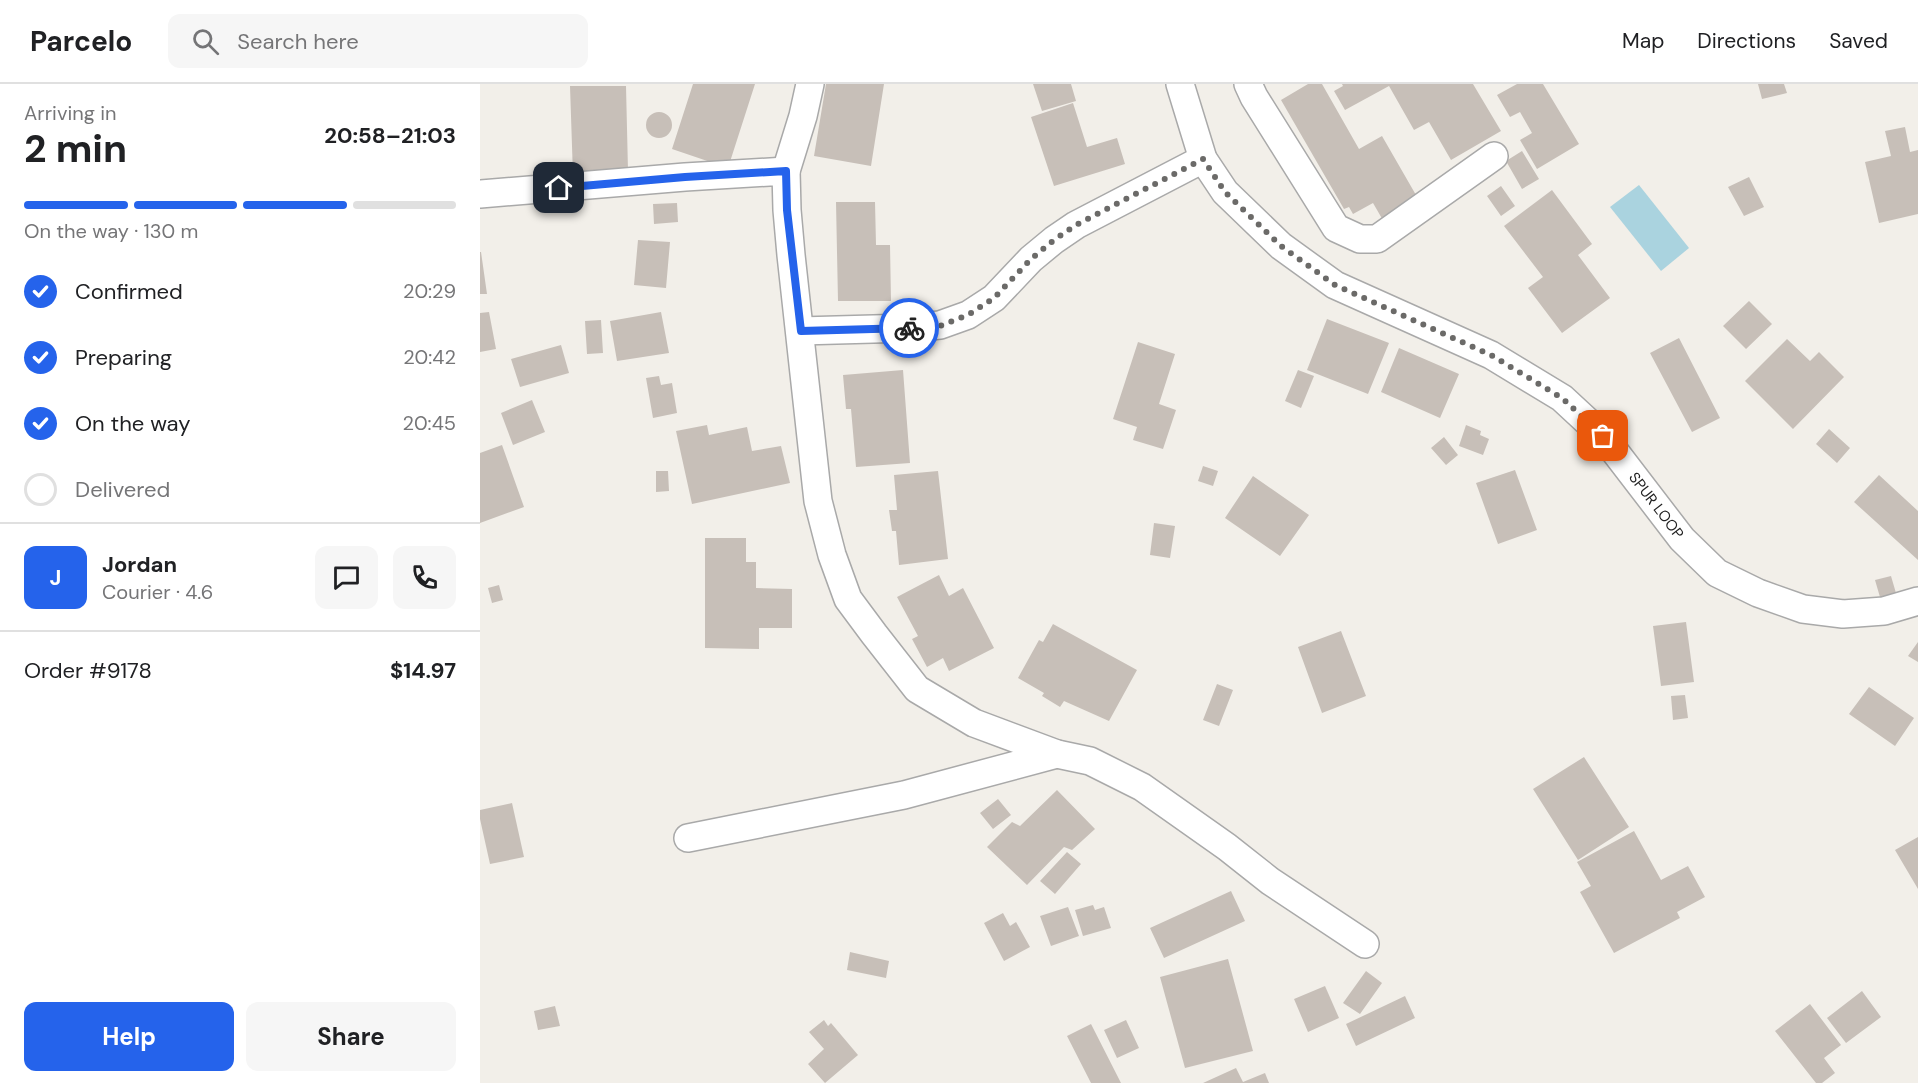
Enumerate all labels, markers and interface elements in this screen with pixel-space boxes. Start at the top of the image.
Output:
search box [168,14,588,68]
text: Parcelo [30,23,132,60]
icon: search [189,25,222,58]
text: Search here [237,27,359,56]
text: Map [1622,27,1664,55]
text: Directions [1697,27,1796,55]
text: Saved [1829,27,1888,55]
text: Arriving in [24,100,116,126]
text: 20:58–21:03 [324,121,456,150]
text: 2 min [24,123,127,174]
pin [533,162,584,213]
icon: home [542,171,575,204]
text: On the way · 130 m [24,218,198,244]
icon: check [24,275,57,308]
text: Confirmed [75,277,183,306]
text: 20:29 [403,278,456,304]
courier [879,298,939,358]
icon: bike [893,312,926,345]
icon: check [24,341,57,374]
text: Preparing [75,343,172,372]
text: 20:42 [403,344,456,370]
icon: check [24,407,57,440]
text: On the way [75,409,190,438]
text: 20:45 [403,410,456,436]
pin [1577,410,1628,461]
icon: bag [1586,419,1619,452]
street label: SPUR LOOP [1624,468,1688,543]
text: Delivered [75,475,170,504]
button: chat [315,546,378,609]
button: phone [393,546,456,609]
text: Jordan [102,550,177,579]
text: J [50,563,61,592]
text: Courier · 4.6 [102,579,213,605]
text: Order #9178 [24,656,152,685]
text: $14.97 [390,656,456,685]
button: Help [24,1002,234,1071]
button: Share [246,1002,456,1071]

